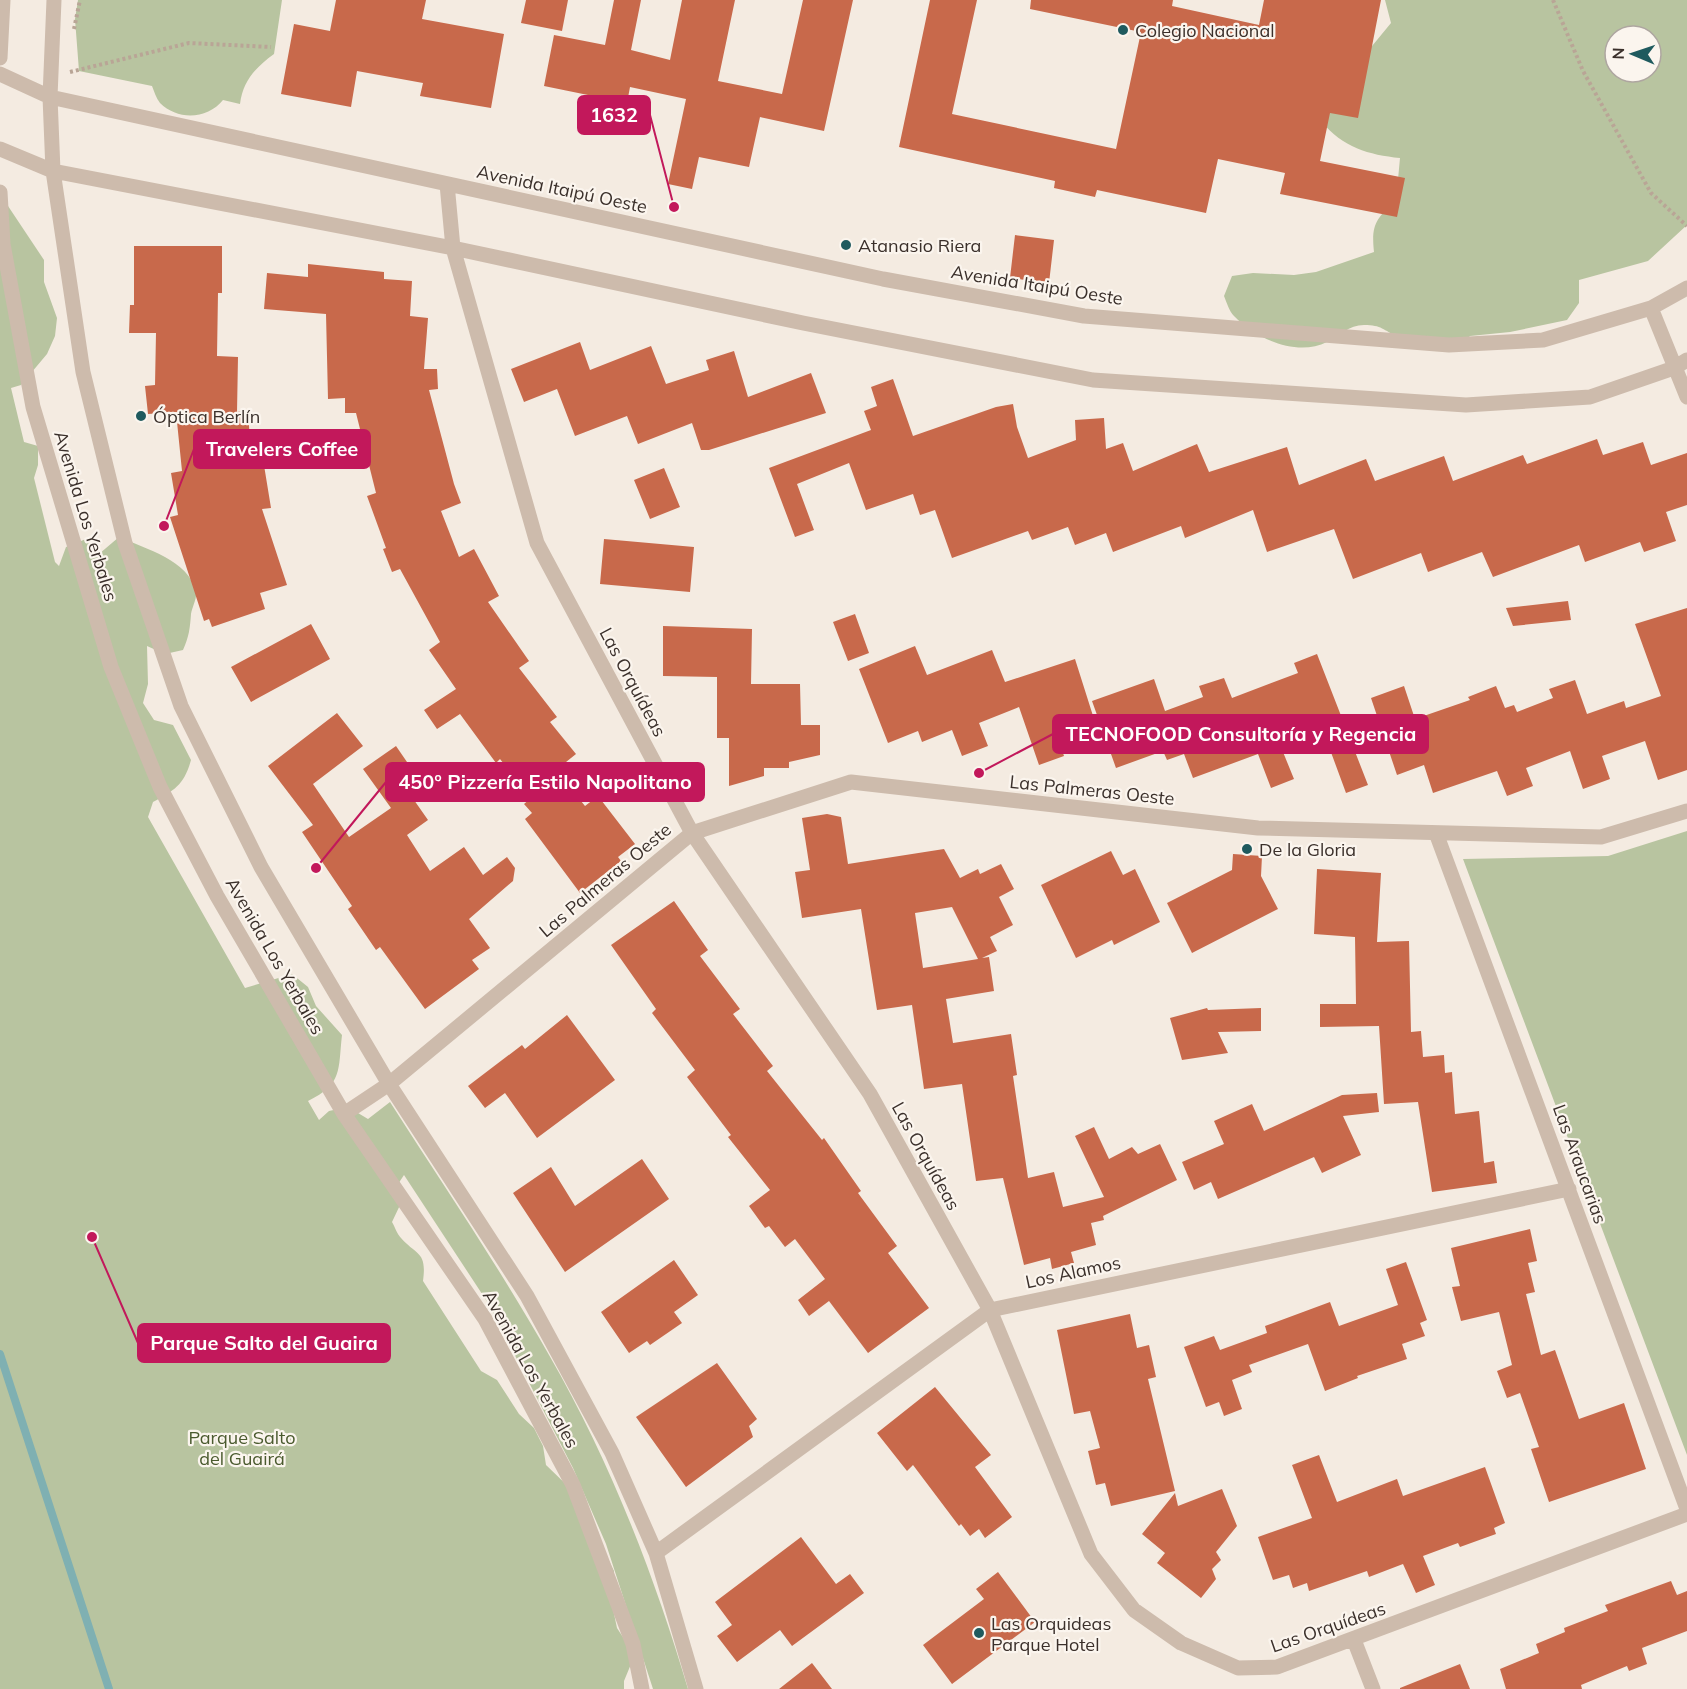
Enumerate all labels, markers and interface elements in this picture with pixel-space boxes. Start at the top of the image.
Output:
place label: Colegio Nacional [1135,19,1275,42]
marker: Colegio Nacional [1116,23,1130,37]
north arrow [1603,24,1663,84]
text: N [1608,47,1628,60]
callout: 1632 [578,96,650,134]
text: 1632 [590,102,638,127]
street label: Avenida Itaipú Oeste [475,160,649,218]
place label: Atanasio Riera [858,234,981,257]
marker: Atanasio Riera [839,238,853,252]
street label: Avenida Itaipú Oeste [949,260,1125,310]
place label: Óptica Berlín [153,405,260,428]
marker: Óptica Berlín [134,409,148,423]
street label: Avenida Los Yerbales [49,428,123,604]
callout: Travelers Coffee [194,430,370,468]
text: Travelers Coffee [206,436,358,461]
street label: Las Orquídeas [595,623,671,741]
callout: TECNOFOOD Consultoría y Regencia [1053,715,1428,753]
text: TECNOFOOD Consultoría y Regencia [1066,721,1416,746]
callout: 450° Pizzería Estilo Napolitano [386,763,704,801]
text: 450° Pizzería Estilo Napolitano [398,769,692,794]
street label: Las Palmeras Oeste [1008,770,1176,810]
street label: Las Palmeras Oeste [534,818,676,942]
place label: De la Gloria [1259,838,1356,861]
marker: De la Gloria [1240,842,1254,856]
street label: Avenida Los Yerbales [221,874,329,1039]
street label: Las Orquídeas [887,1098,965,1214]
street label: Las Araucarias [1548,1101,1612,1227]
street label: Los Alamos [1023,1251,1123,1293]
street label: Avenida Los Yerbales [478,1286,584,1452]
callout: Parque Salto del Guaira [138,1324,390,1362]
text: Parque Salto del Guaira [150,1330,378,1355]
park label: Parque Salto del Guairá [189,1426,295,1470]
street label: Las Orquídeas [1267,1597,1389,1657]
place label: Las Orquideas Parque Hotel [991,1612,1111,1656]
marker: Las Orquideas Parque Hotel [972,1626,986,1640]

